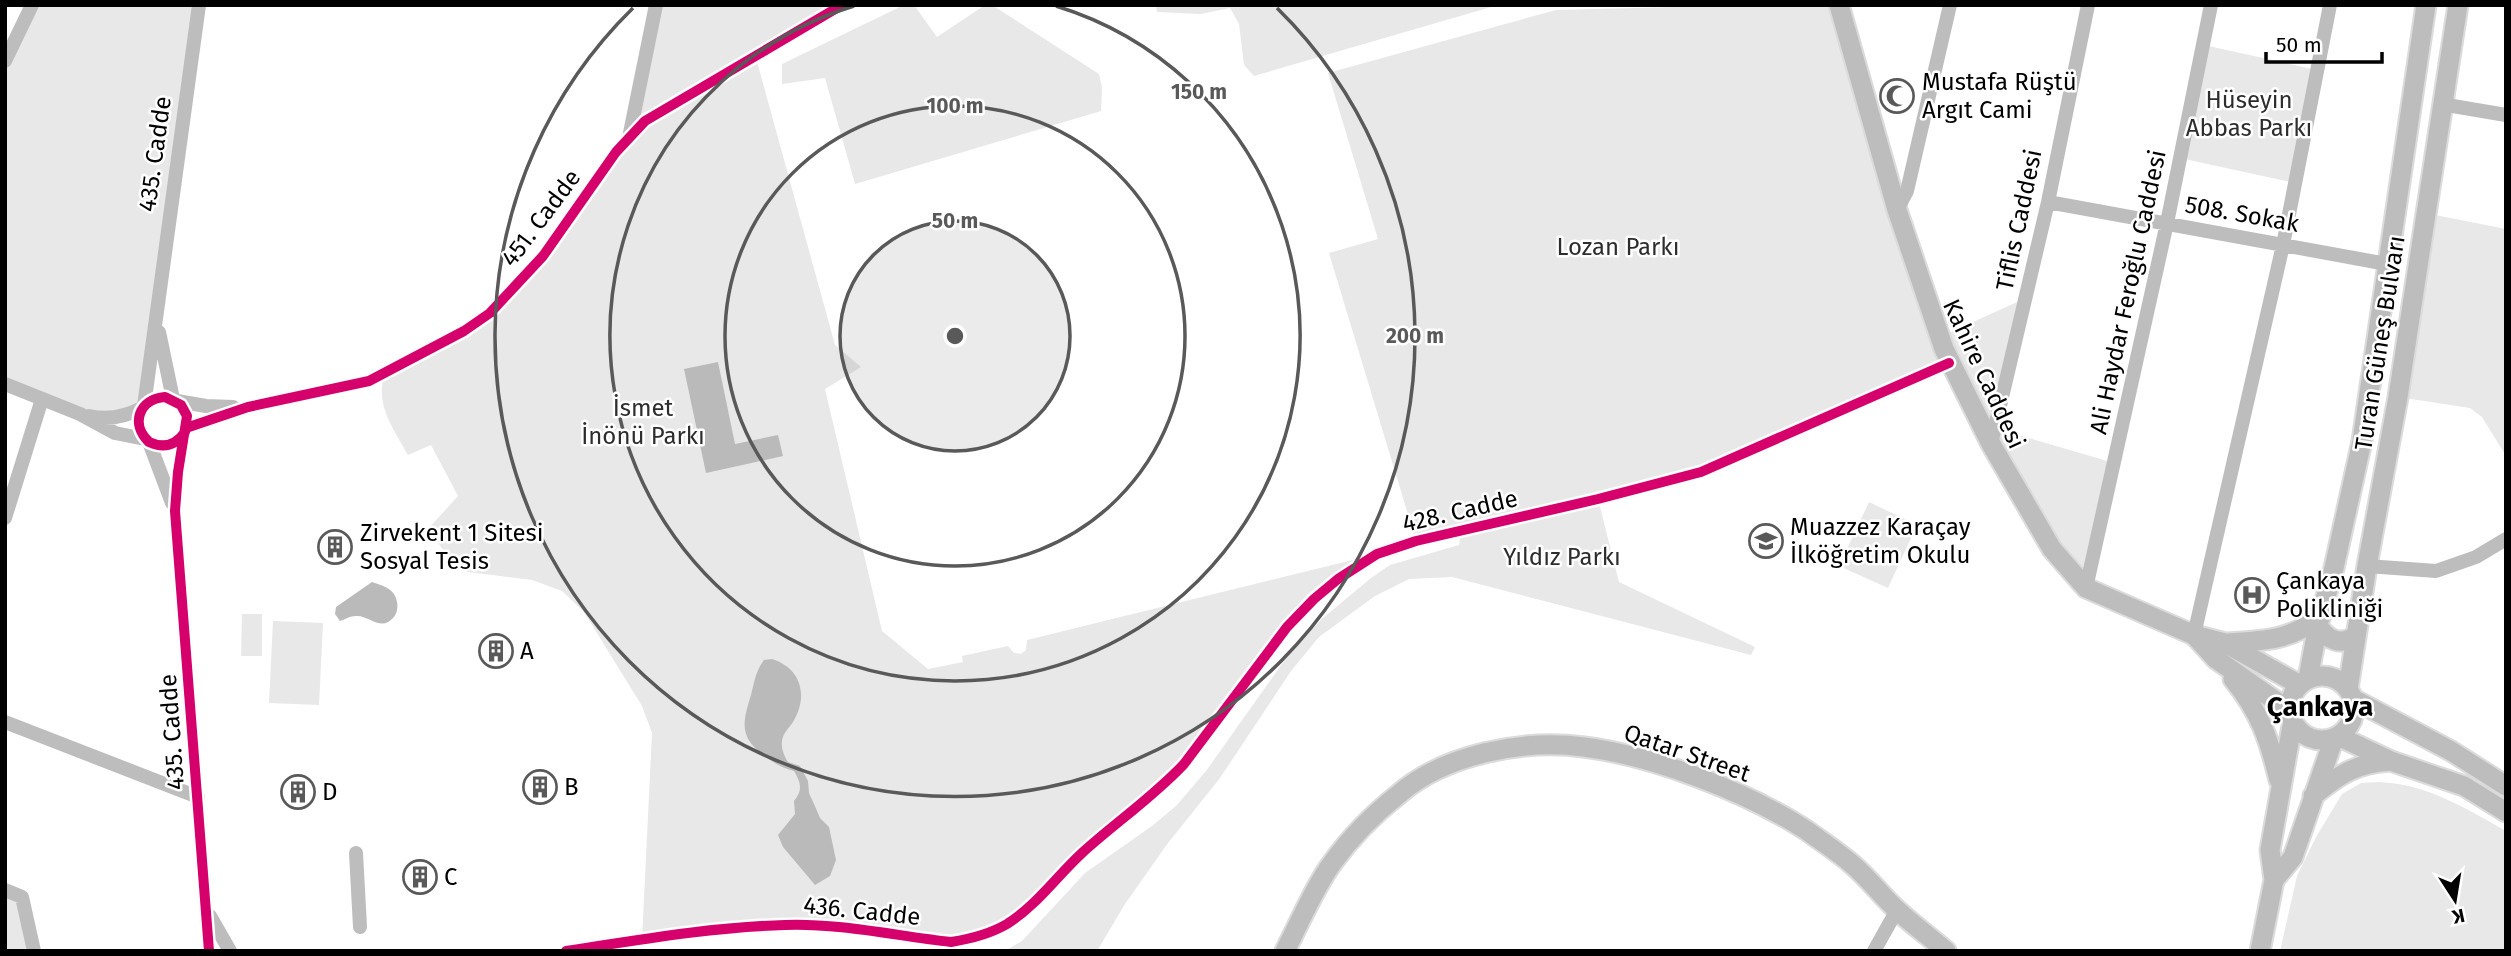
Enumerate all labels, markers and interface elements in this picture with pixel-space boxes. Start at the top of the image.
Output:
scale bar [2266,21,2382,65]
text: 50 m [2276,32,2322,58]
place label: Mustafa Rüştü Argıt Cami [1922,68,2077,124]
mosque icon: Mustafa Rüştü Argıt Cami [1878,77,1916,115]
text: 150 m [1171,79,1227,105]
park label: Hüseyin Abbas Parkı [2186,86,2312,142]
text: 100 m [926,93,984,119]
street label: 435. Cadde [133,94,177,214]
street label: Tiflis Caddesi [1990,147,2048,293]
street label: Ali Haydar Feroğlu Caddesi [2084,147,2172,437]
street label: 451. Cadde [496,164,586,272]
street label: 508. Sokak [2183,190,2302,238]
text: 50 m [932,208,978,234]
park label: Lozan Parkı [1557,233,1679,261]
street label: Turan Güneş Bulvarı [2349,234,2411,452]
street label: Kahire Caddesi [1937,295,2031,453]
text: 200 m [1386,323,1444,349]
centre of rings [943,324,967,348]
park label: İsmet İnönü Parkı [581,394,705,450]
street label: 428. Cadde [1400,484,1520,538]
place label: Muazzez Karaçay İlköğretim Okulu [1790,513,1971,569]
place label: Zirvekent 1 Sitesi Sosyal Tesis [360,519,544,575]
school or university icon: Muazzez Karaçay İlköğretim Okulu [1747,522,1785,560]
building icon: Zirvekent 1 Sitesi Sosyal Tesis [316,528,354,566]
park label: Yıldız Parkı [1503,543,1621,571]
place label: Çankaya Polikliniği [2276,567,2383,623]
hospital icon: Çankaya Polikliniği [2233,576,2271,614]
building icon: A [477,632,515,670]
place label: A [520,637,534,665]
street label: 435. Cadde [154,673,190,791]
district label: Çankaya [2267,690,2373,724]
street label: Qatar Street [1620,718,1754,788]
building icon: B [521,768,559,806]
building icon: D [279,773,317,811]
place label: B [564,773,579,801]
place label: D [322,778,337,806]
building icon: C [401,858,439,896]
place label: C [444,863,457,891]
north arrow [2420,865,2490,935]
street label: 436. Cadde [802,891,922,931]
text: K [2449,904,2467,929]

